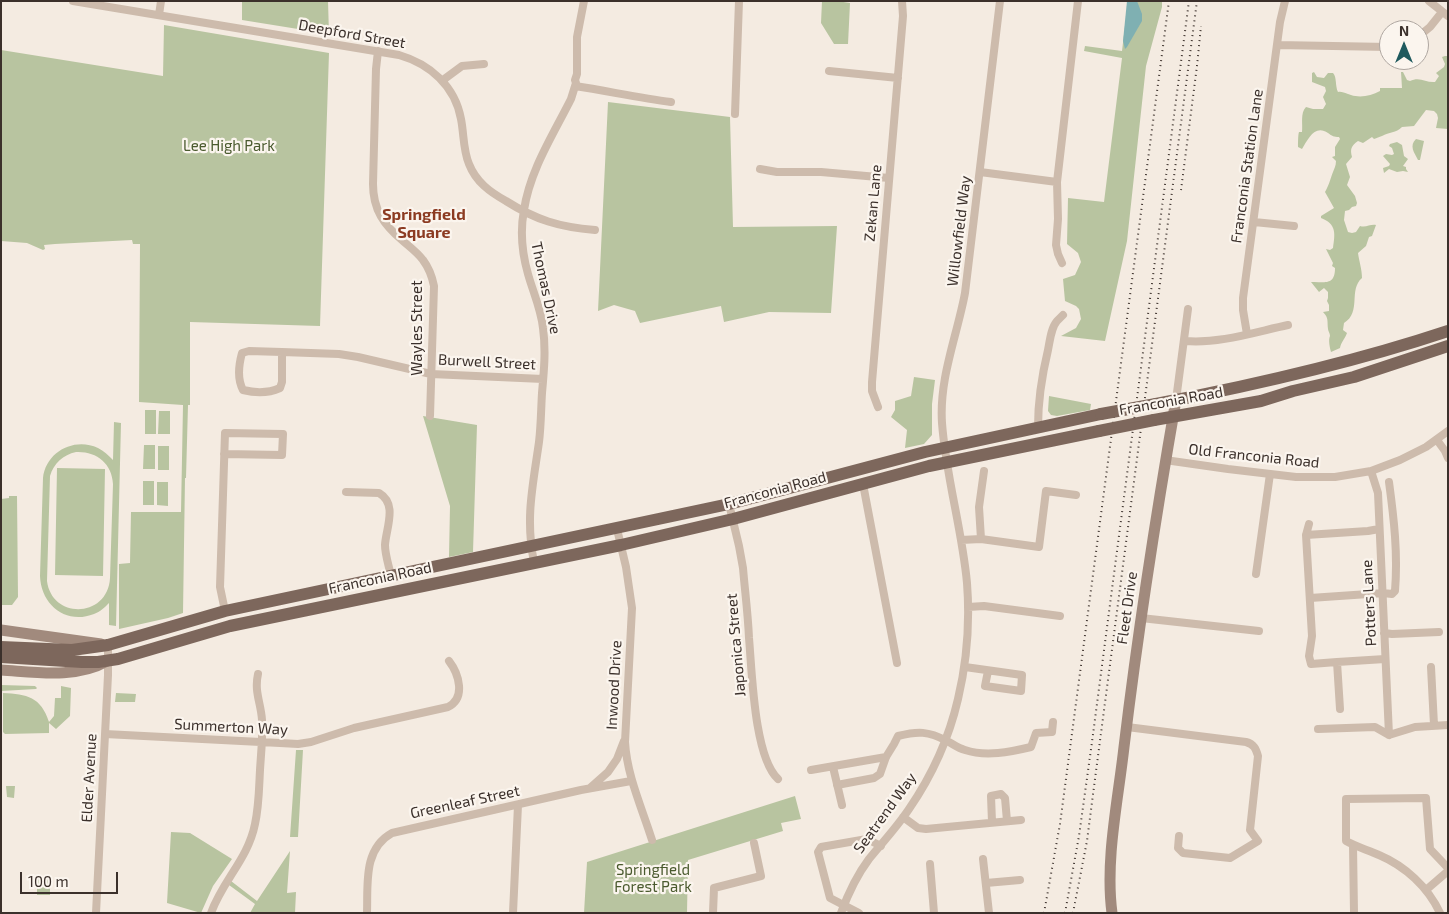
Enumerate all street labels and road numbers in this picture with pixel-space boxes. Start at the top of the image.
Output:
street label: Deepford Street [297,16,407,52]
street label: Franconia Station Lane [1227,88,1267,244]
street label: Zekan Lane [861,164,885,242]
street label: Willowfield Way [943,175,975,287]
street label: Thomas Drive [527,240,565,336]
street label: Wayles Street [408,280,426,376]
street label: Burwell Street [438,350,536,374]
street label: Franconia Road [1118,383,1224,419]
street label: Old Franconia Road [1188,440,1320,472]
street label: Franconia Road [722,468,828,512]
street label: Franconia Road [327,558,433,598]
street label: Potters Lane [1358,559,1380,647]
street label: Fleet Drive [1113,570,1141,646]
street label: Japonica Street [723,593,749,697]
street label: Inwood Drive [603,640,625,730]
street label: Summerton Way [174,715,288,739]
street label: Elder Avenue [78,733,100,823]
street label: Seatrend Way [850,769,920,857]
street label: Greenleaf Street [409,782,521,822]

